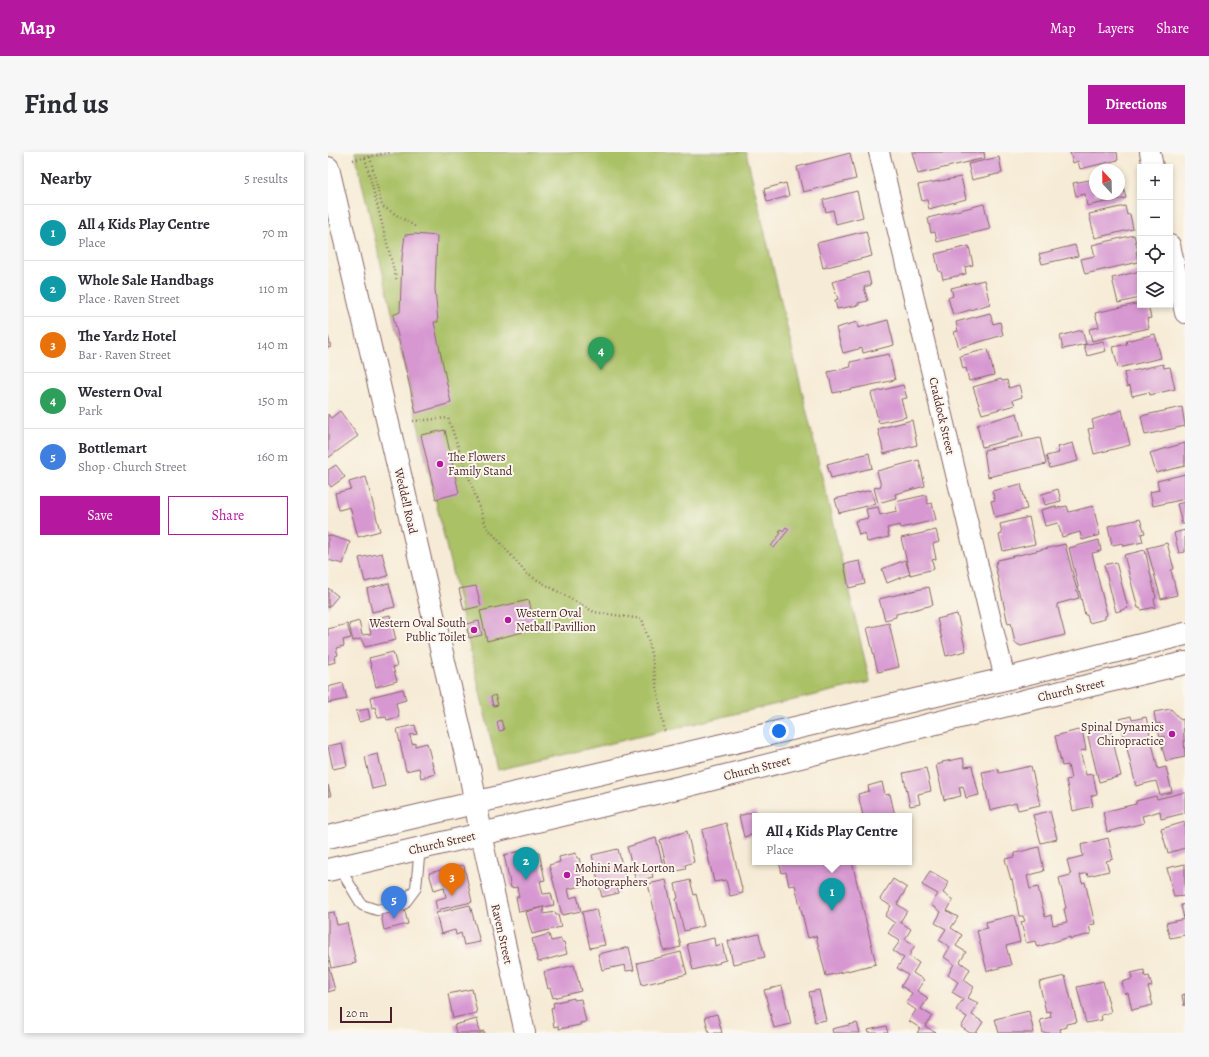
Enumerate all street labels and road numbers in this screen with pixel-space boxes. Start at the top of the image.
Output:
street label: Craddock Street [925,376,959,456]
street label: Weddell Road [390,466,421,536]
street label: Church Street [1036,675,1106,705]
street label: Church Street [722,752,792,784]
street label: Church Street [407,828,477,858]
street label: Raven Street [487,902,517,966]

